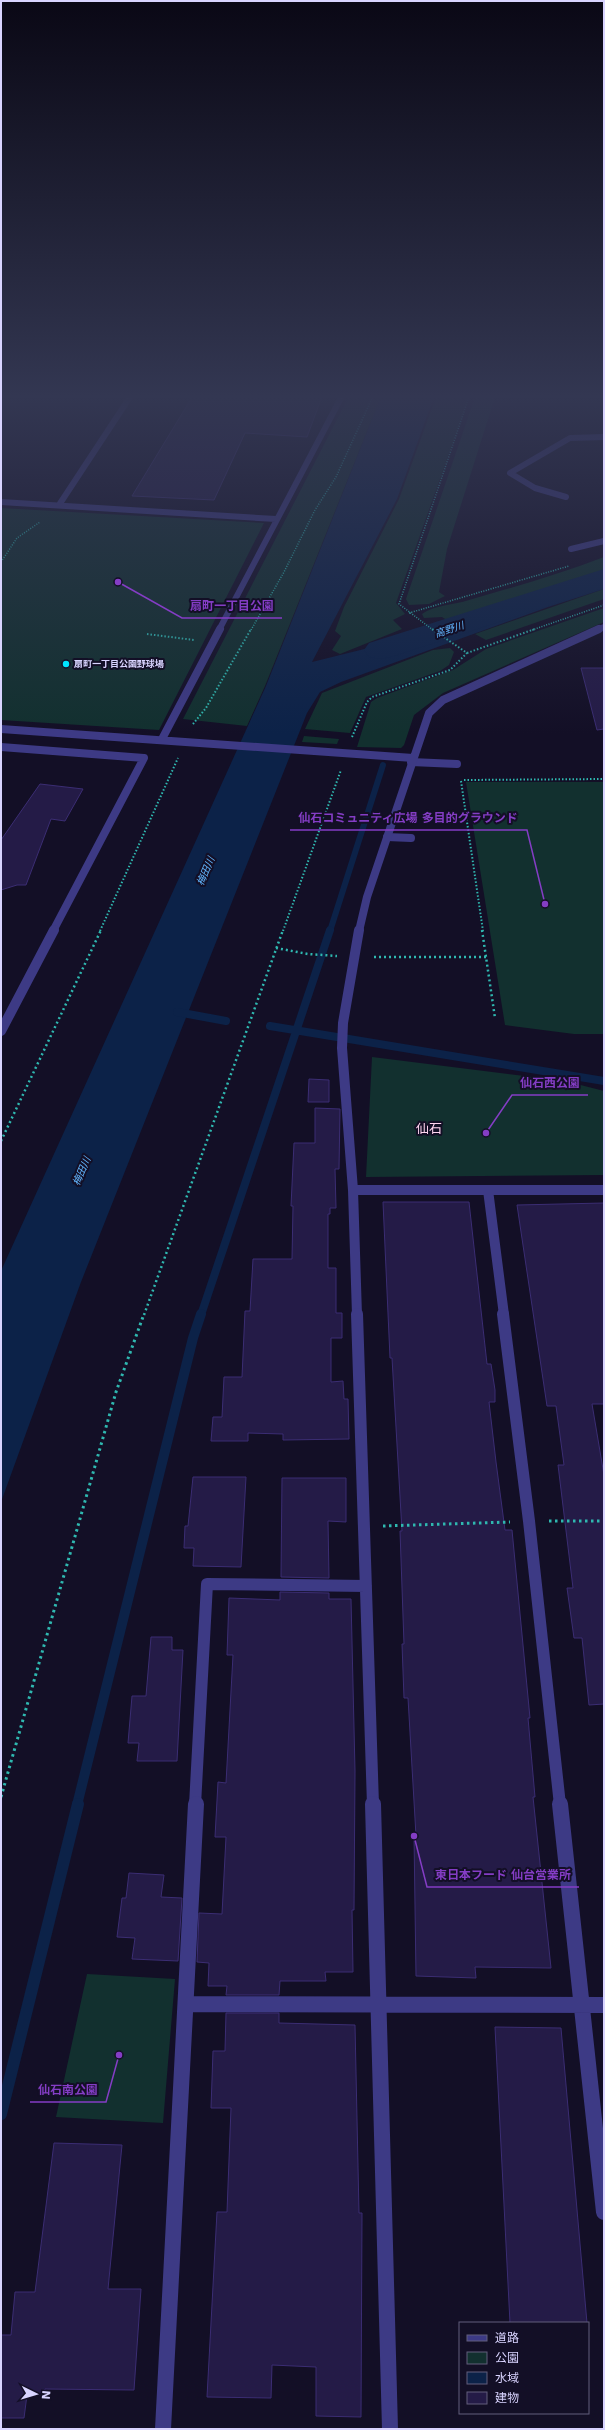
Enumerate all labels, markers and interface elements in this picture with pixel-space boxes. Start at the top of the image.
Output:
callout: 扇町一丁目公園 [182,594,282,618]
text: 扇町一丁目公園 [190,599,274,613]
water label: 高野川 [433,619,466,639]
marker: 扇町一丁目公園野球場 [61,659,71,669]
place label: 扇町一丁目公園野球場 [73,659,164,669]
callout: 仙石コミュニティ広場 多目的グラウンド [290,806,527,830]
text: 仙石コミュニティ広場 多目的グラウンド [298,811,518,825]
water label: 梅田川 [195,854,217,887]
callout: 仙石西公園 [512,1071,588,1095]
text: 仙石西公園 [520,1076,580,1090]
district label: 仙石 [416,1121,442,1136]
water label: 梅田川 [71,1154,93,1187]
callout: 東日本フード 仙台営業所 [427,1863,579,1887]
text: 東日本フード 仙台営業所 [435,1868,571,1882]
callout: 仙石南公園 [30,2078,106,2102]
text: 仙石南公園 [38,2083,98,2097]
legend [459,2322,589,2414]
text: 道路 [495,2331,519,2345]
text: 公園 [495,2351,519,2365]
text: 水域 [495,2371,519,2385]
north arrow [16,2374,56,2414]
text: N [39,2390,52,2400]
text: 建物 [495,2391,519,2405]

